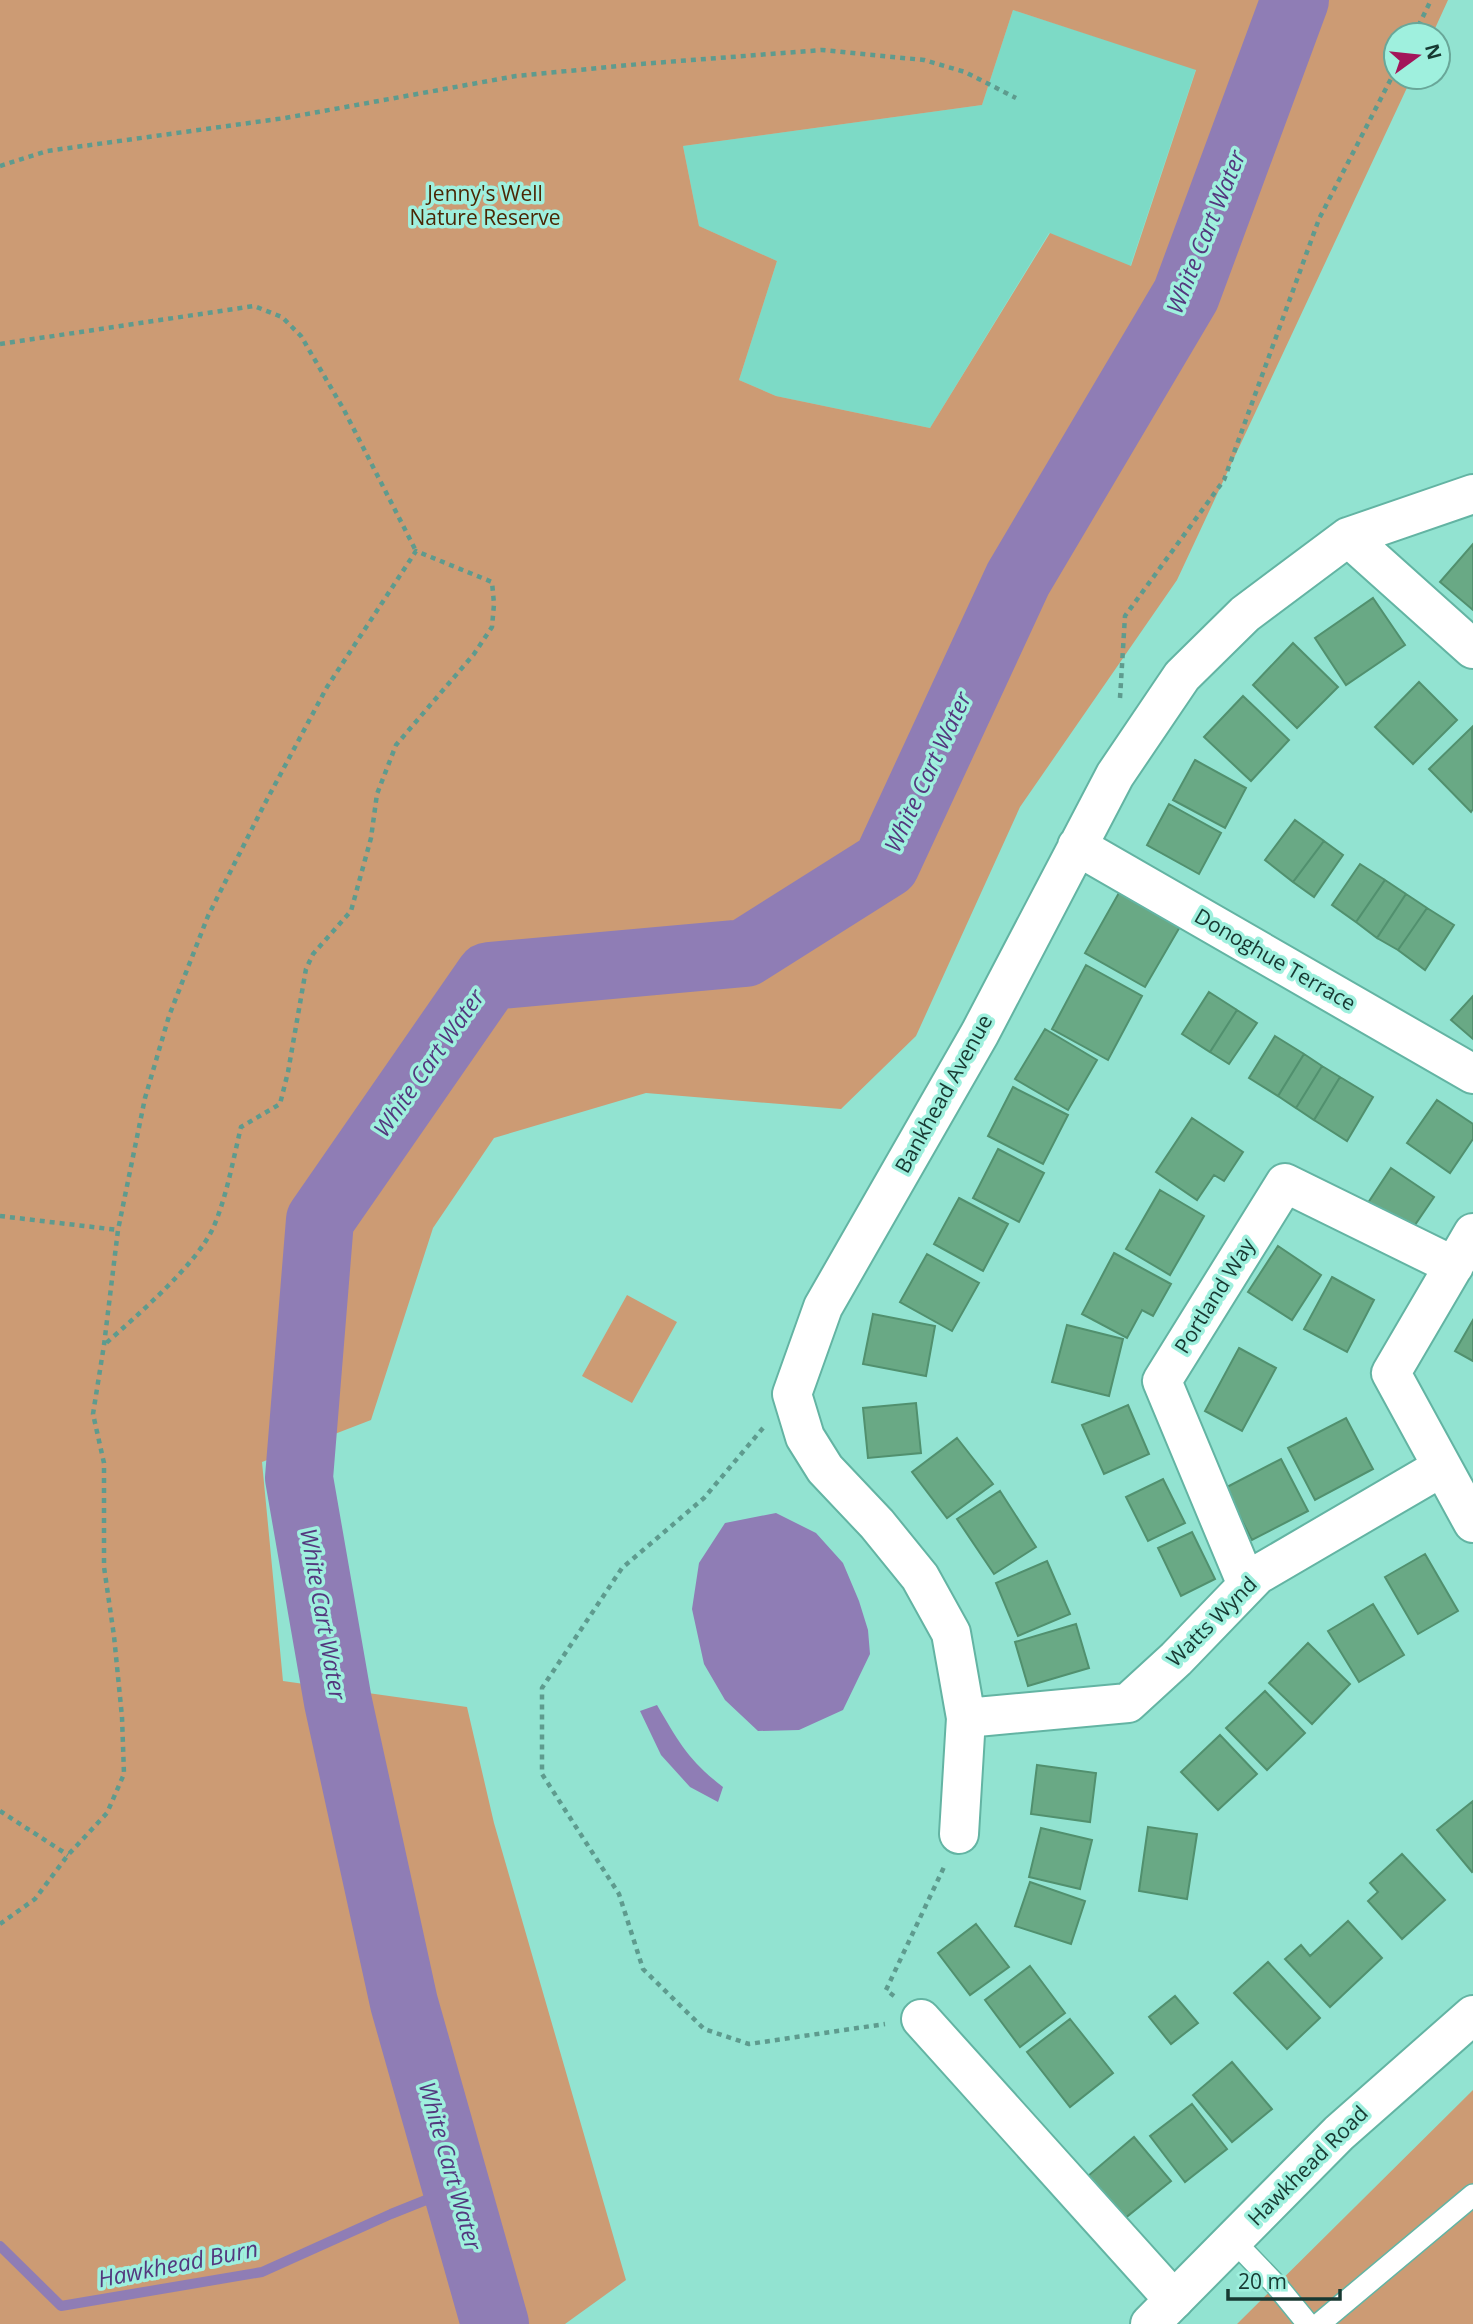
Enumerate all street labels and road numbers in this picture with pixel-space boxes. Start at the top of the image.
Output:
street label: Donoghue Terrace [1190,902,1361,1017]
street label: Bankhead Avenue [888,1009,998,1178]
street label: Portland Way [1168,1232,1261,1358]
street label: Watts Wynd [1160,1570,1263,1673]
street label: Hawkhead Road [1241,2099,1373,2231]

